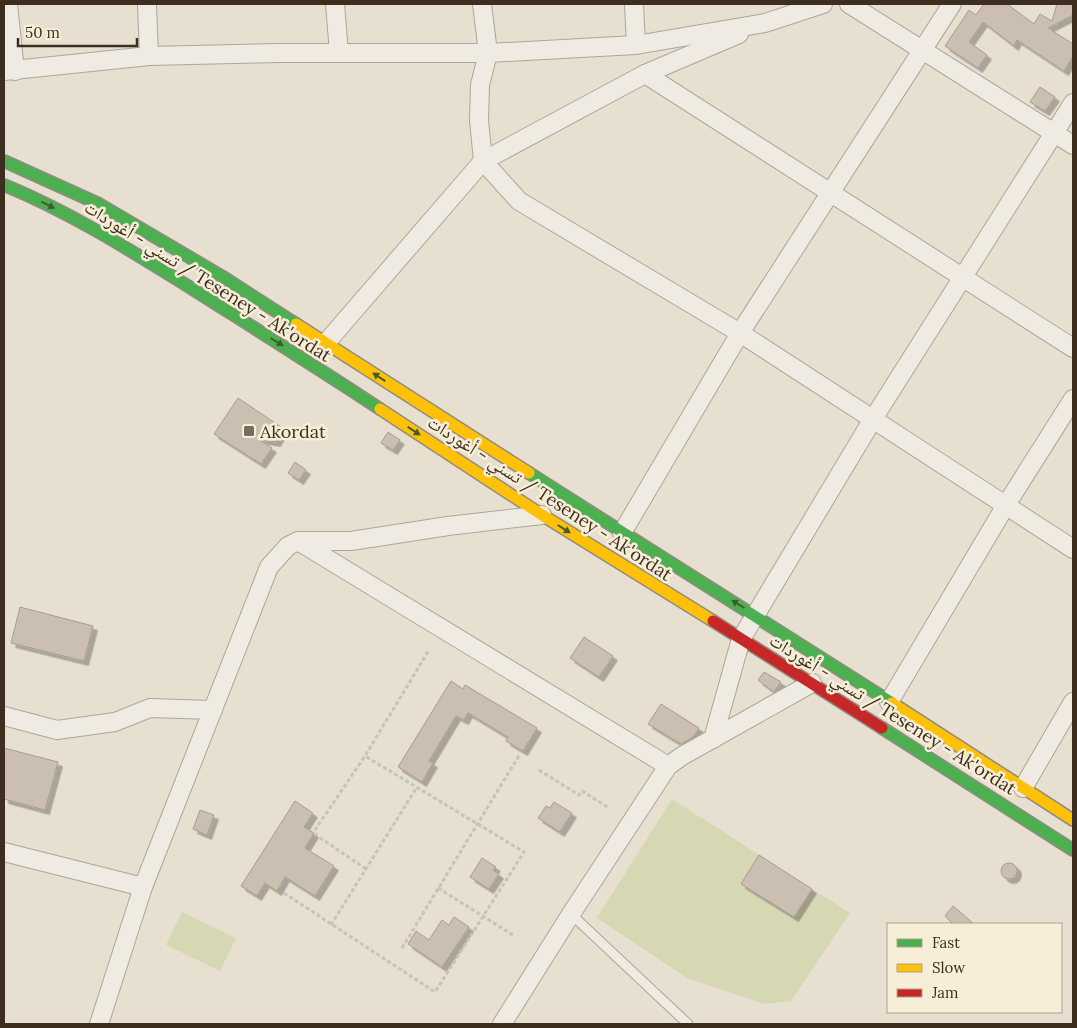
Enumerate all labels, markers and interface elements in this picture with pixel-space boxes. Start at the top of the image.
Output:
scale bar [18,15,136,47]
text: 50 m [25,23,60,42]
street label: تسني - أغوردات / Teseney - Ak'ordat [78,195,336,370]
one-way arrow [41,201,55,209]
one-way arrow [271,338,284,347]
one-way arrow [372,372,386,382]
street label: تسني - أغوردات / Teseney - Ak'ordat [422,410,676,589]
place label: Akordat [259,420,326,443]
marker: Akordat [242,424,256,438]
one-way arrow [407,426,420,436]
one-way arrow [558,524,571,534]
one-way arrow [731,600,745,609]
street label: تسني - أغوردات / Teseney - Ak'ordat [763,628,1021,803]
legend [887,923,1062,1013]
text: Fast [932,933,960,952]
text: Slow [932,958,965,977]
text: Jam [931,983,959,1002]

